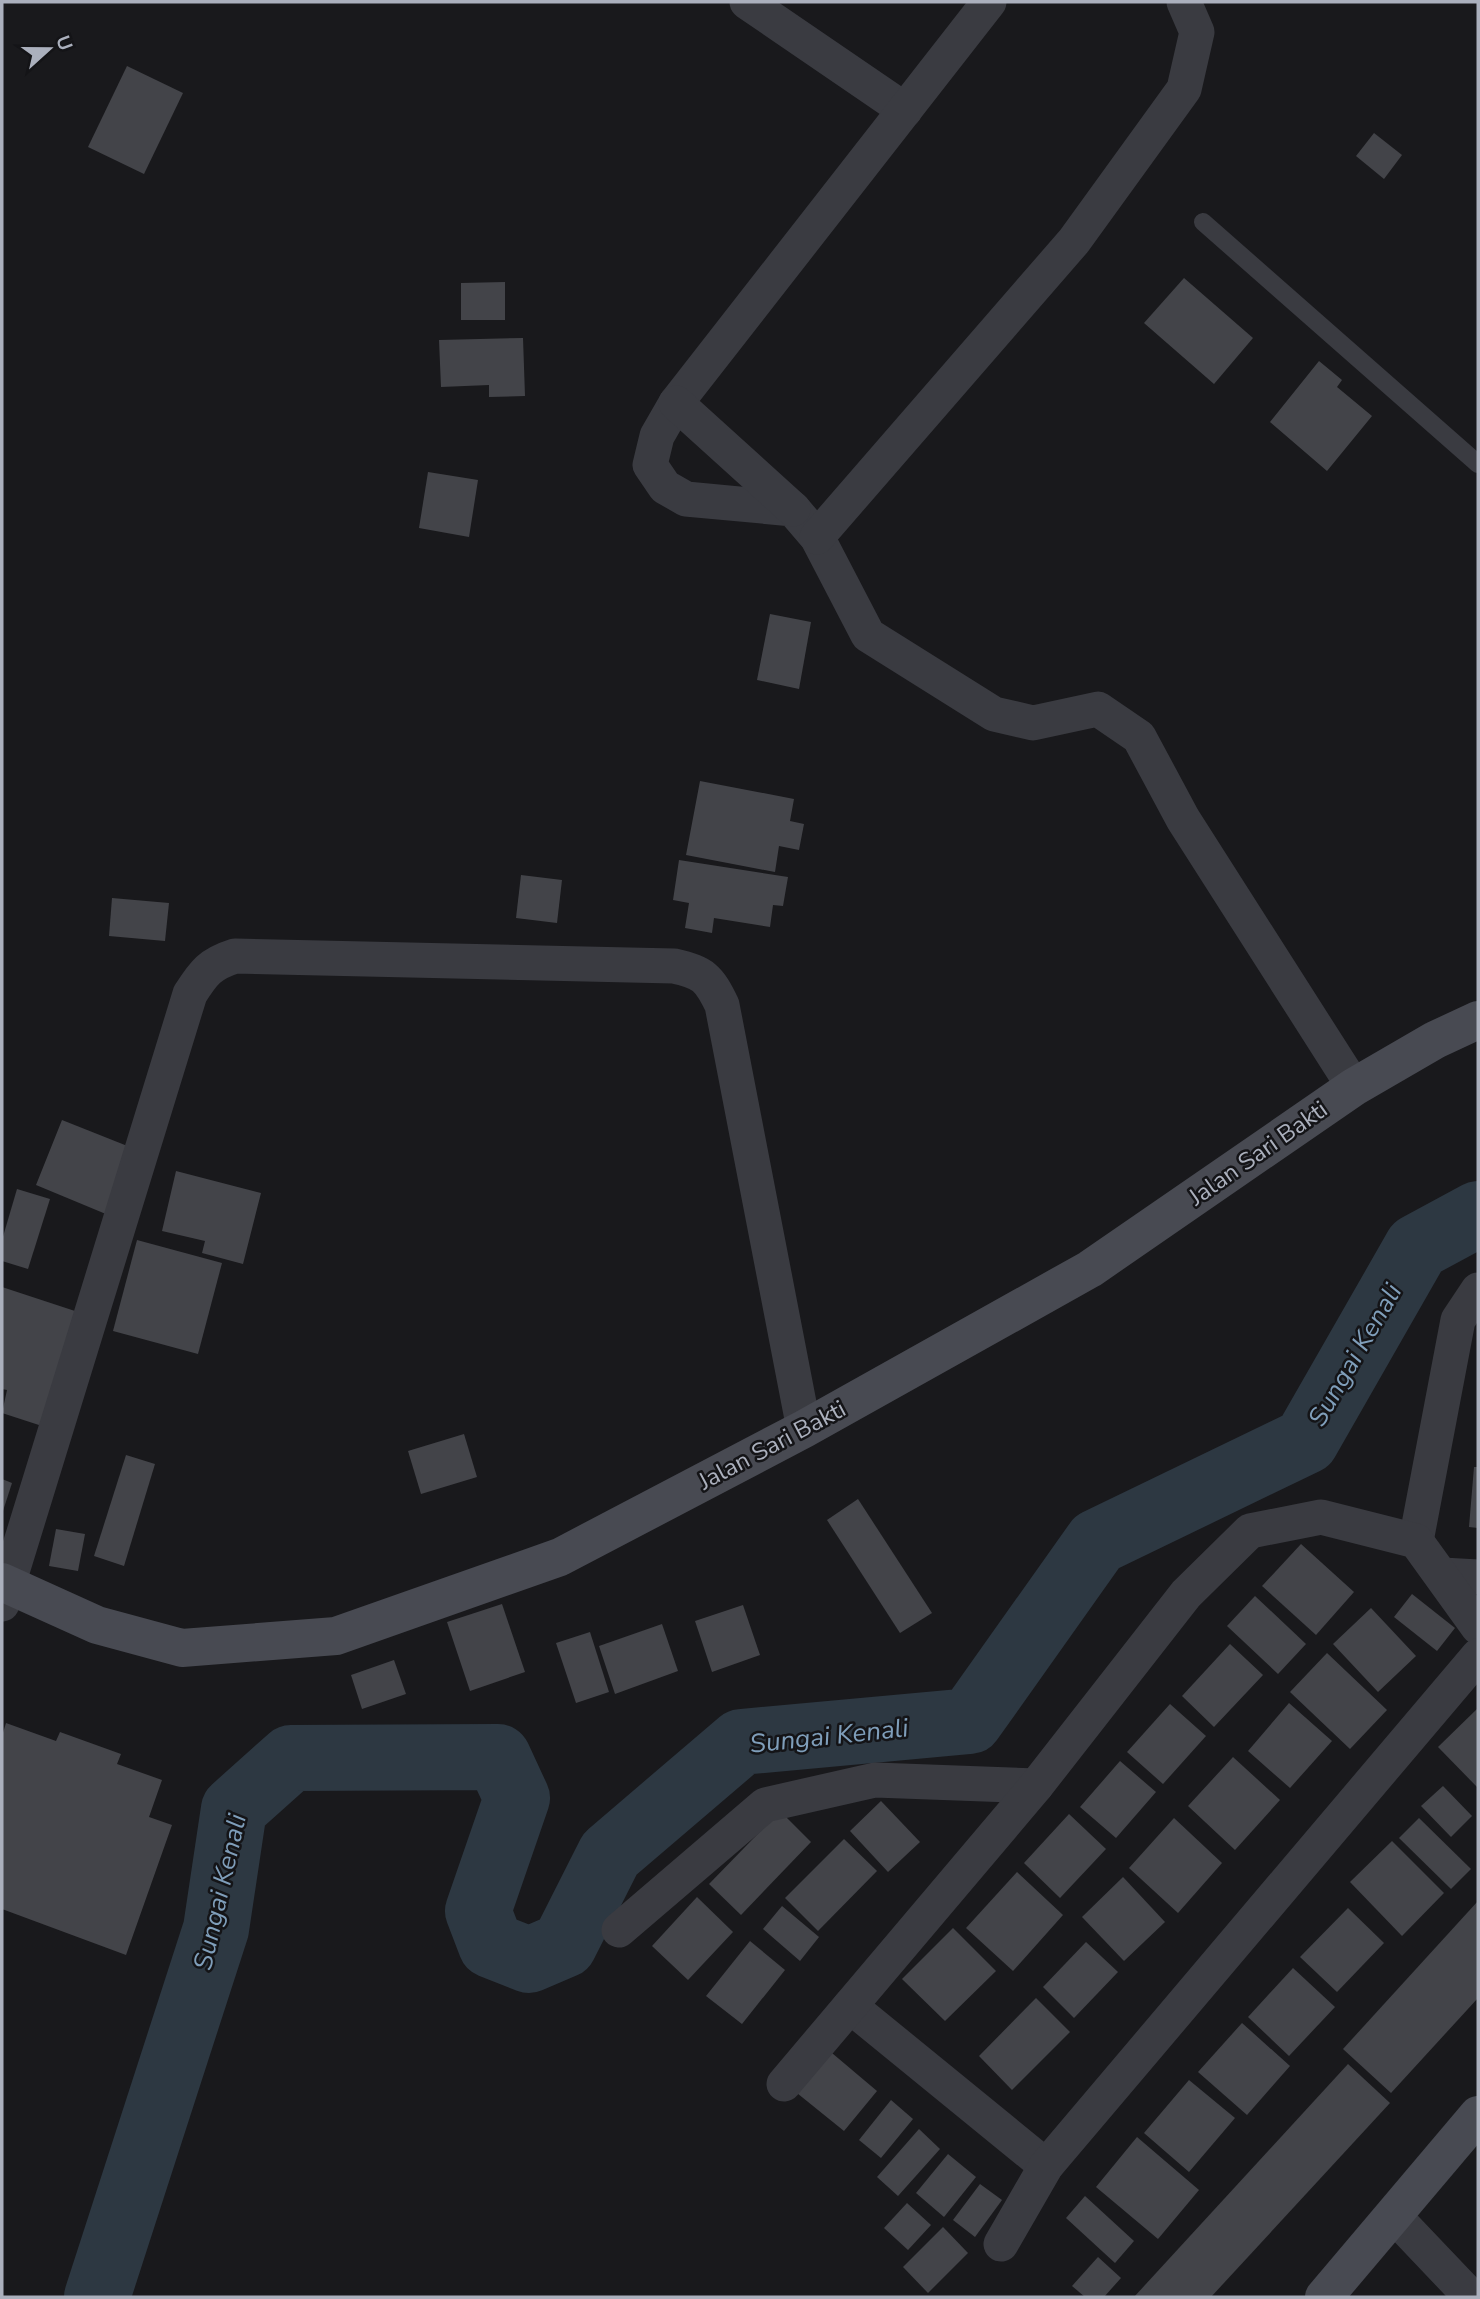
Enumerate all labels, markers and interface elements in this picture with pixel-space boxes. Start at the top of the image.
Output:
north arrow [14,14,84,84]
text: U [49,32,79,54]
street label: Jalan Sari Bakti [1181,1093,1334,1213]
water label: Sungai Kenali [1300,1277,1410,1433]
street label: Jalan Sari Bakti [692,1393,851,1498]
water label: Sungai Kenali [748,1710,911,1762]
water label: Sungai Kenali [185,1810,255,1973]

